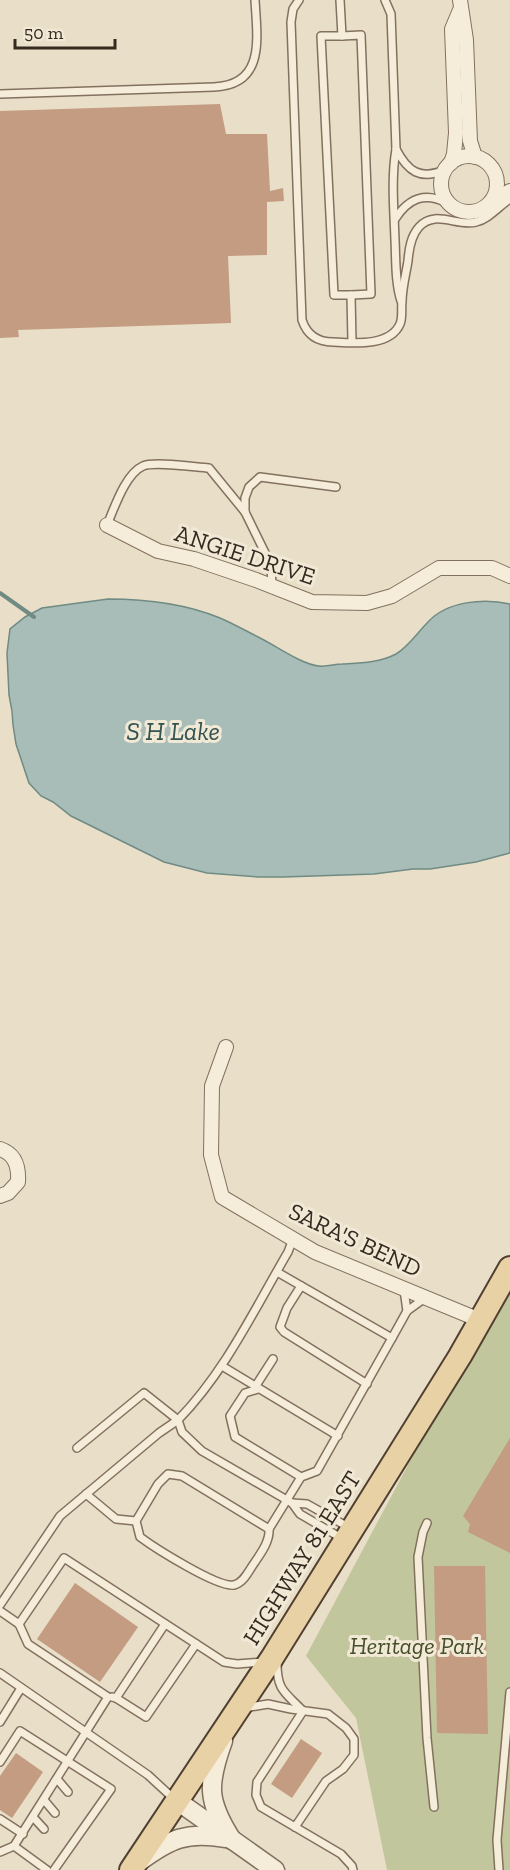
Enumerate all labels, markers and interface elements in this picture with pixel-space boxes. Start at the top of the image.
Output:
scale bar [15,12,116,50]
text: 50 m [24,22,64,44]
street label: ANGIE DRIVE [171,518,319,591]
water label: S H Lake [126,715,220,747]
street label: SARA'S BEND [284,1196,426,1283]
street label: HIGHWAY 81 EAST [236,1465,367,1650]
park label: Heritage Park [350,1631,485,1660]

